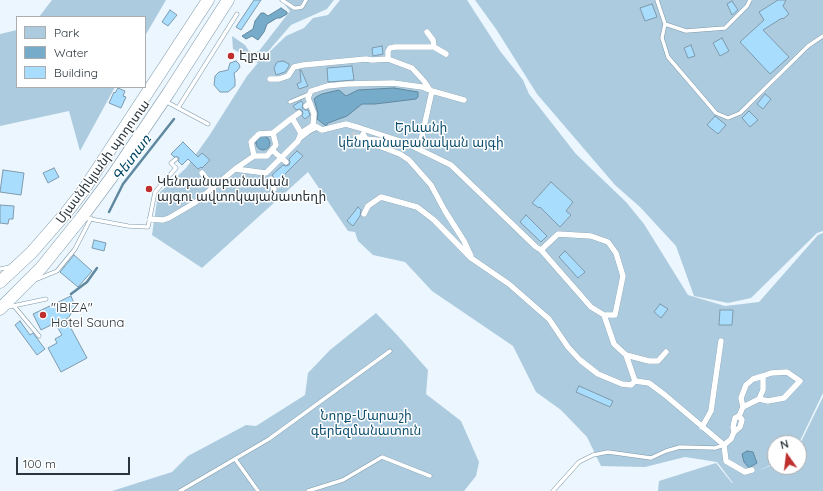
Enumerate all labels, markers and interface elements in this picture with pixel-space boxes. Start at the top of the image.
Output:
legend [16,16,146,88]
text: Park [54,25,79,40]
text: Water [54,45,88,60]
place label: Էլբա [239,48,270,64]
marker: Էլբա [226,51,236,61]
text: Building [54,65,98,80]
street label: Մյասնիկյանի պողոտա [53,97,153,227]
park label: Երևանի կենդանաբանական այգի [338,120,504,151]
water label: Գետառ [109,132,155,184]
place label: Կենդանաբանական այգու ավտոկայանատեղի [157,174,326,205]
marker: Կենդանաբանական այգու ավտոկայանատեղի [144,184,154,194]
place label: "IBIZA" Hotel Sauna [51,300,124,331]
marker: "IBIZA" Hotel Sauna [38,310,48,320]
park label: Նորք-Մարաշի գերեզմանատուն [311,408,421,439]
north arrow [767,435,807,475]
text: N [779,437,790,452]
scale bar [18,449,132,475]
text: 100 m [23,456,56,471]

